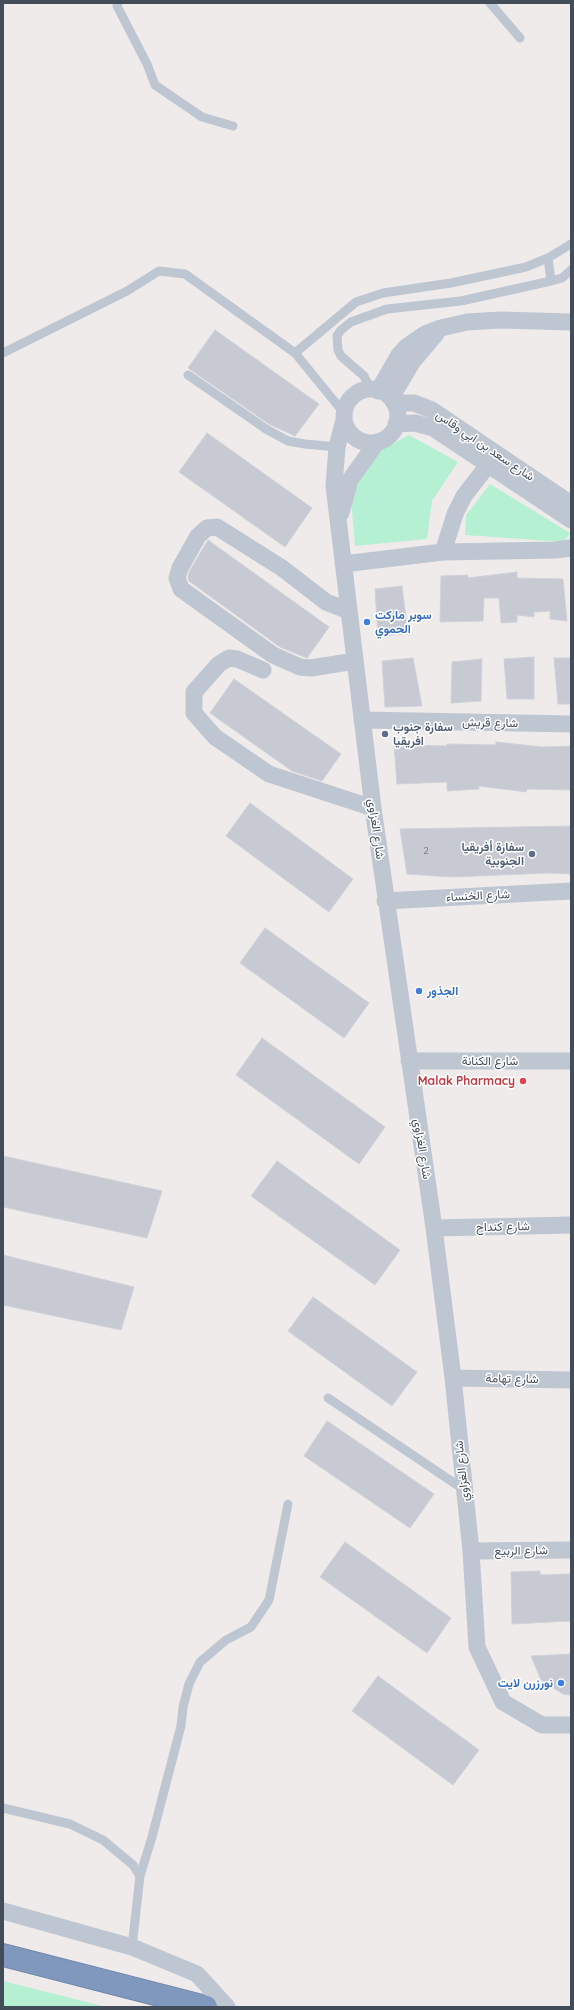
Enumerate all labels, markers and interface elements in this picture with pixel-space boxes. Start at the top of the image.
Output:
street label: شارع سعد بن ابي وقاس [433,408,537,484]
place label: سوبر ماركت الحموي [375,608,432,636]
marker: سوبر ماركت الحموي [362,617,372,627]
street label: شارع قريش [462,715,518,731]
place label: سفارة جنوب افريقيا [393,720,453,748]
marker: سفارة جنوب افريقيا [380,729,390,739]
street label: شارع الغزاوي [365,798,387,860]
place label: سفارة أفريقيا الجنوبية [462,840,524,868]
house number: 2 [423,845,429,857]
marker: سفارة أفريقيا الجنوبية [527,849,537,859]
street label: شارع الخنساء [446,887,510,905]
place label: الجذور [427,984,458,998]
marker: الجذور [414,986,424,996]
street label: شارع الكنانة [462,1054,518,1068]
place label: Malak Pharmacy [418,1074,515,1088]
marker: Malak Pharmacy [518,1076,528,1086]
street label: شارع الغزاوي [410,1118,434,1180]
street label: شارع كنداح [476,1219,530,1235]
street label: شارع تهامة [485,1371,539,1387]
street label: شارع الغزاوي [452,1440,472,1502]
street label: شارع الربيع [494,1543,548,1559]
place label: نورزرن لايت [498,1676,553,1690]
marker: نورزرن لايت [556,1678,566,1688]

